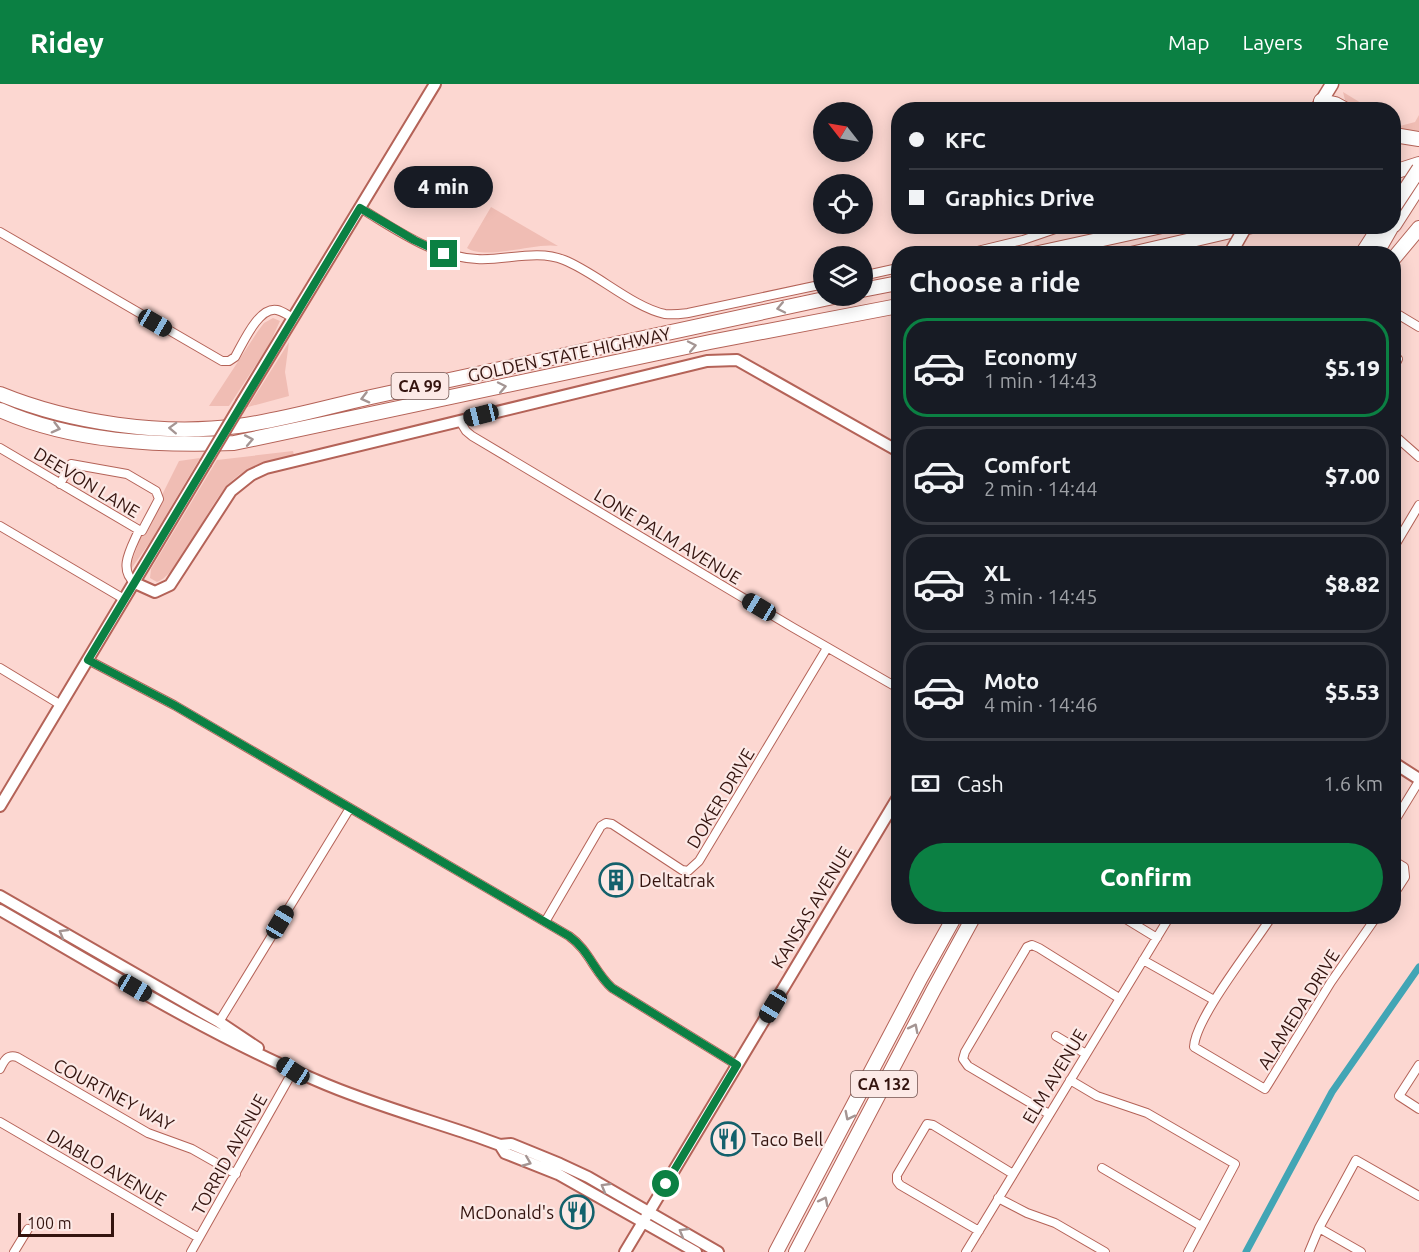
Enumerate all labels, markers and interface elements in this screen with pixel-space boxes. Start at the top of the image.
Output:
text: Ridey [30,27,104,58]
text: Map [1168,30,1209,54]
text: Layers [1242,30,1303,54]
text: Share [1336,30,1389,54]
north arrow [813,102,873,162]
map controls [813,102,873,306]
text: KFC [945,127,986,152]
callout: 4 min [394,167,494,209]
button: locate [813,174,873,234]
text: 4 min [418,175,469,198]
text: Graphics Drive [945,185,1095,210]
route end [430,240,457,267]
button: layers [813,246,873,306]
text: Choose a ride [909,267,1081,297]
one-way arrow [777,301,787,314]
car [135,306,175,340]
street label: GOLDEN STATE HIGHWAY [466,323,673,385]
one-way arrow [687,340,697,353]
icon: car [912,341,966,395]
text: Economy [984,344,1077,369]
text: $5.19 [1325,355,1380,380]
text: 1 min · 14:43 [984,369,1098,392]
road number: CA 99 [392,373,448,399]
one-way arrow [496,382,506,395]
one-way arrow [360,391,370,404]
car [461,402,501,428]
one-way arrow [51,420,61,433]
one-way arrow [169,422,178,435]
one-way arrow [244,434,254,447]
street label: DEEVON LANE [31,443,143,521]
icon: car [912,449,966,503]
text: Comfort [984,452,1071,477]
text: $7.00 [1325,463,1380,488]
text: 2 min · 14:44 [984,477,1098,500]
street label: LONE PALM AVENUE [591,484,745,588]
icon: car [912,557,966,611]
text: XL [984,560,1011,585]
text: $8.82 [1325,571,1380,596]
text: 3 min · 14:45 [984,585,1098,608]
car [739,590,779,624]
icon: car [912,665,966,719]
text: Moto [984,668,1039,693]
text: $5.53 [1325,679,1380,704]
text: 4 min · 14:46 [984,693,1098,716]
street label: DOKER DRIVE [682,744,758,852]
icon: cash [909,767,942,800]
text: Cash [957,771,1004,796]
text: 1.6 km [1324,772,1383,795]
street label: KANSAS AVENUE [767,842,855,972]
button: Confirm [909,843,1383,912]
building icon: Deltatrak [598,862,634,898]
place label: Deltatrak [639,870,715,890]
car [263,902,297,942]
one-way arrow [59,928,69,940]
street label: ALAMEDA DRIVE [1253,946,1343,1072]
car [115,971,155,1005]
car [756,986,790,1026]
one-way arrow [906,1023,918,1034]
street label: ELM AVENUE [1018,1025,1090,1127]
street label: COURTNEY WAY [51,1054,178,1134]
car [273,1054,313,1088]
road number: CA 132 [851,1071,917,1097]
street label: TORRID AVENUE [188,1090,270,1218]
one-way arrow [844,1110,856,1121]
restaurant icon: Taco Bell [710,1121,746,1157]
street label: DIABLO AVENUE [44,1125,170,1209]
place label: Taco Bell [751,1129,824,1149]
one-way arrow [521,1155,532,1167]
route start [652,1170,679,1197]
one-way arrow [601,1182,611,1194]
restaurant icon: McDonald's [559,1194,595,1230]
one-way arrow [817,1196,828,1207]
place label: McDonald's [460,1202,554,1222]
scale bar [18,1210,114,1238]
text: 100 m [27,1214,72,1232]
one-way arrow [679,1228,689,1239]

